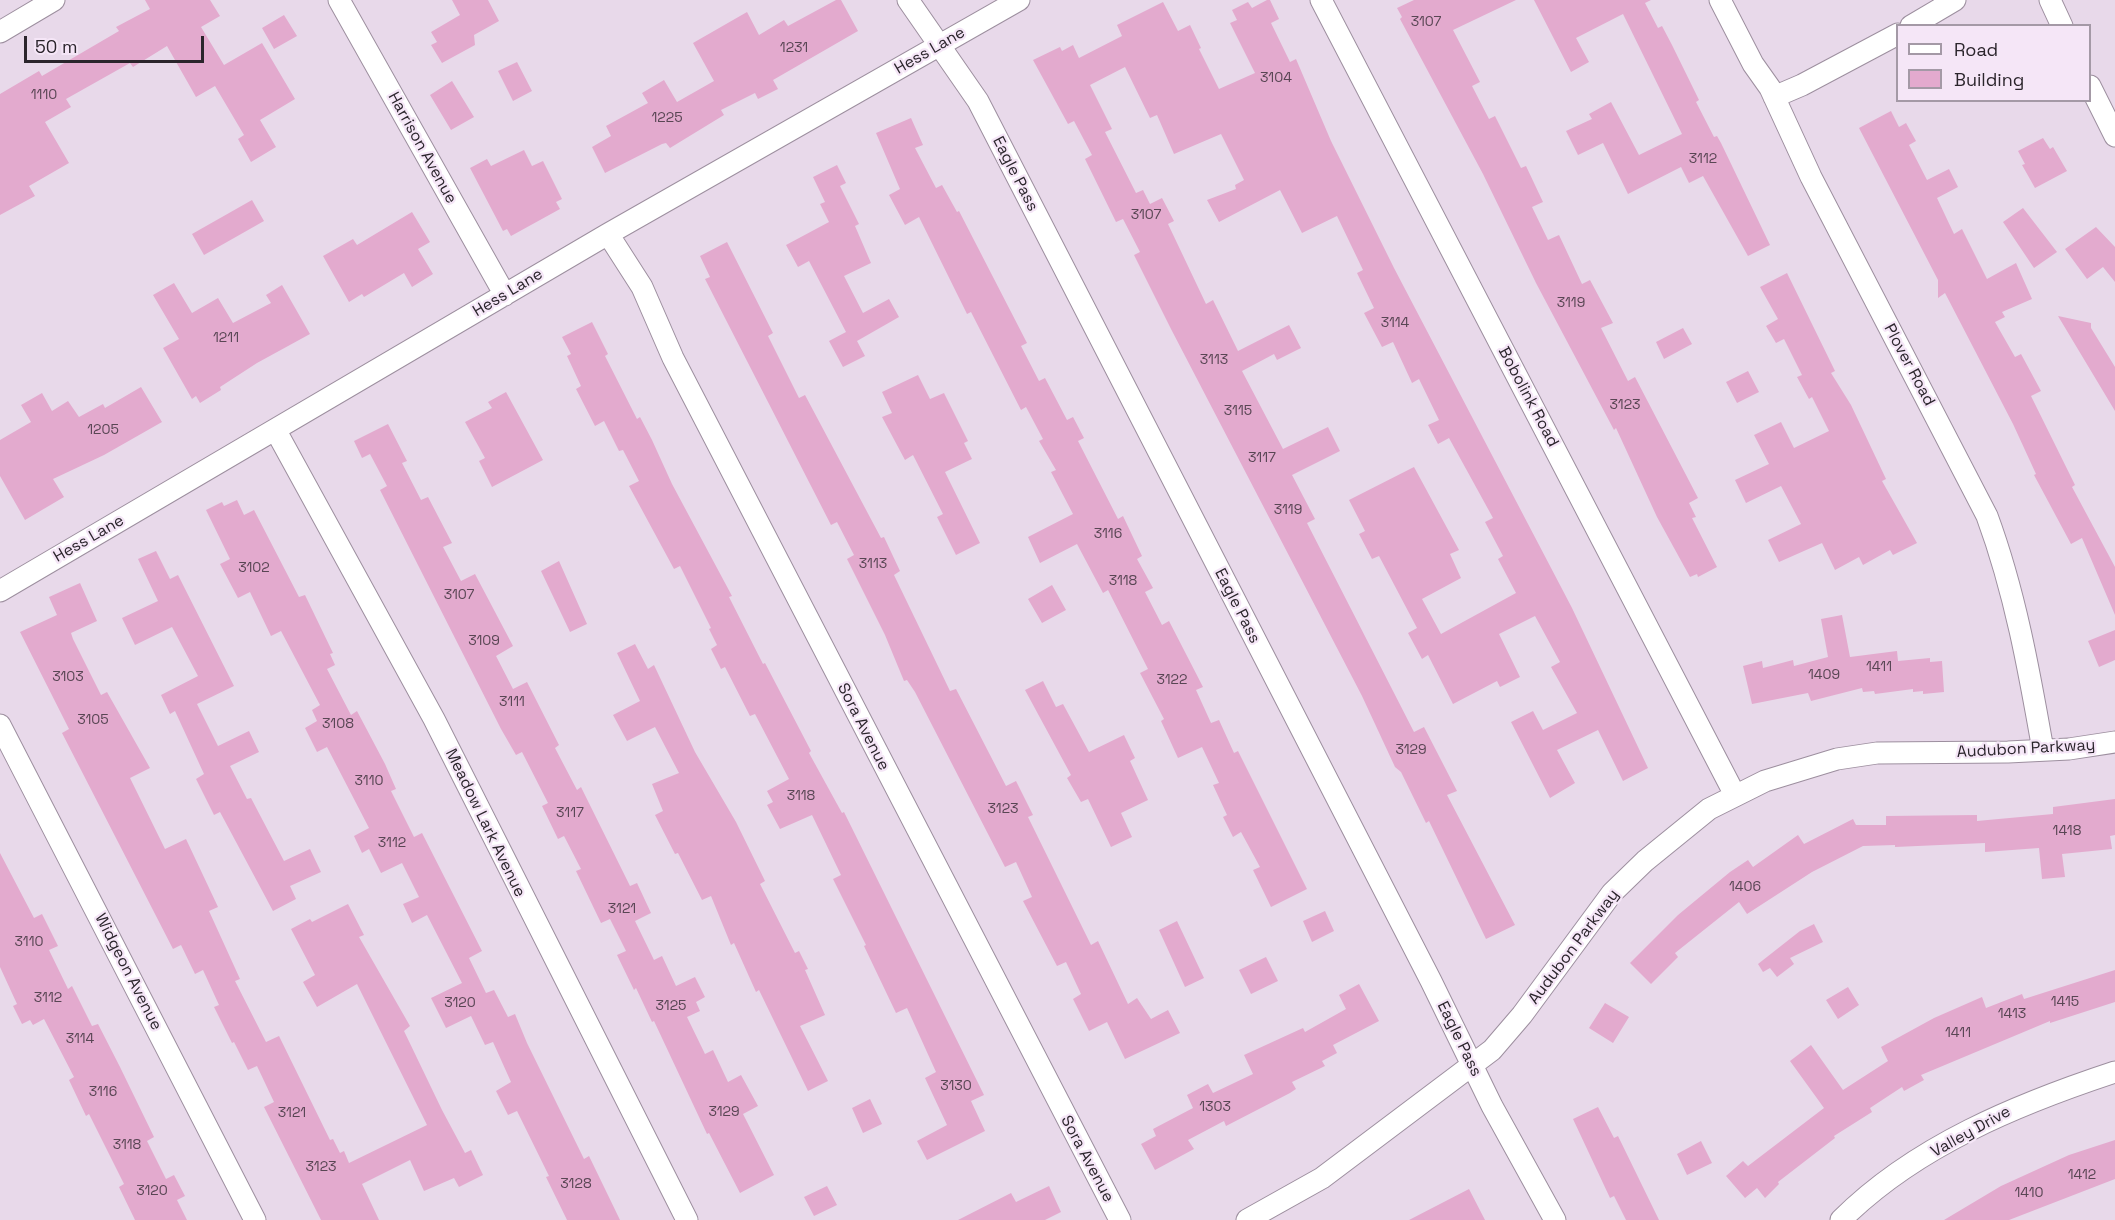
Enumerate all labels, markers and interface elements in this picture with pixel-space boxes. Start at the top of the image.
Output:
house number: 3107 [1411,14,1441,30]
street label: Hess Lane [891,23,969,79]
scale bar [27,24,207,62]
legend [1896,24,2091,102]
text: 50 m [35,35,77,58]
text: Road [1954,38,1998,61]
house number: 1231 [780,40,808,56]
text: Building [1954,68,2024,91]
house number: 3104 [1260,70,1292,86]
house number: 1110 [31,87,57,103]
street label: Harrison Avenue [383,89,461,207]
house number: 1225 [651,110,683,126]
street label: Eagle Pass [988,133,1042,215]
house number: 3112 [1689,151,1717,167]
house number: 3107 [1131,207,1161,223]
street label: Hess Lane [470,265,546,321]
house number: 3119 [1557,295,1585,311]
house number: 3114 [1381,315,1409,331]
street label: Plover Road [1879,321,1939,409]
house number: 1211 [213,330,239,346]
street label: Bobolink Road [1494,344,1562,450]
house number: 3113 [1200,352,1228,368]
house number: 3123 [1610,397,1640,413]
house number: 3115 [1224,403,1252,419]
house number: 1205 [87,422,119,438]
house number: 3117 [1248,450,1276,466]
house number: 3119 [1274,502,1302,518]
street label: Hess Lane [50,511,128,567]
house number: 3116 [1094,526,1122,542]
house number: 3113 [859,556,887,572]
house number: 3102 [238,560,270,576]
street label: Eagle Pass [1210,565,1264,647]
house number: 3118 [1109,573,1137,589]
house number: 3107 [444,587,474,603]
house number: 3109 [468,633,500,649]
house number: 1411 [1866,659,1892,675]
house number: 1409 [1808,667,1840,683]
house number: 3103 [52,669,84,685]
house number: 3122 [1157,672,1187,688]
street label: Sora Avenue [833,680,893,774]
house number: 3111 [499,694,525,710]
house number: 3105 [77,712,109,728]
house number: 3108 [322,716,354,732]
street label: Audubon Parkway [1956,736,2096,762]
house number: 3129 [1395,742,1427,758]
street label: Meadow Lark Avenue [441,746,529,900]
house number: 3110 [355,773,383,789]
house number: 3118 [787,788,815,804]
house number: 3123 [988,801,1018,817]
house number: 3117 [556,805,584,821]
house number: 1418 [2053,823,2081,839]
house number: 3112 [378,835,406,851]
house number: 1406 [1729,879,1761,895]
street label: Audubon Parkway [1525,886,1623,1008]
house number: 3121 [608,901,636,917]
street label: Widgeon Avenue [90,910,166,1034]
house number: 3110 [15,934,43,950]
house number: 3112 [34,990,62,1006]
house number: 1415 [2051,994,2079,1010]
house number: 3120 [444,995,476,1011]
house number: 3125 [656,998,686,1014]
street label: Eagle Pass [1433,998,1485,1080]
house number: 1413 [1998,1006,2026,1022]
house number: 1411 [1945,1025,1971,1041]
house number: 3114 [66,1031,94,1047]
house number: 3130 [940,1078,972,1094]
house number: 3116 [89,1084,117,1100]
house number: 1303 [1199,1099,1231,1115]
street label: Valley Drive [1928,1102,2014,1162]
house number: 3129 [708,1104,740,1120]
house number: 3121 [278,1105,306,1121]
street label: Sora Avenue [1056,1112,1118,1206]
house number: 3118 [113,1137,141,1153]
house number: 3123 [306,1159,336,1175]
house number: 1412 [2068,1167,2096,1183]
house number: 3128 [560,1176,592,1192]
house number: 3120 [136,1183,168,1199]
house number: 1410 [2014,1185,2044,1201]

